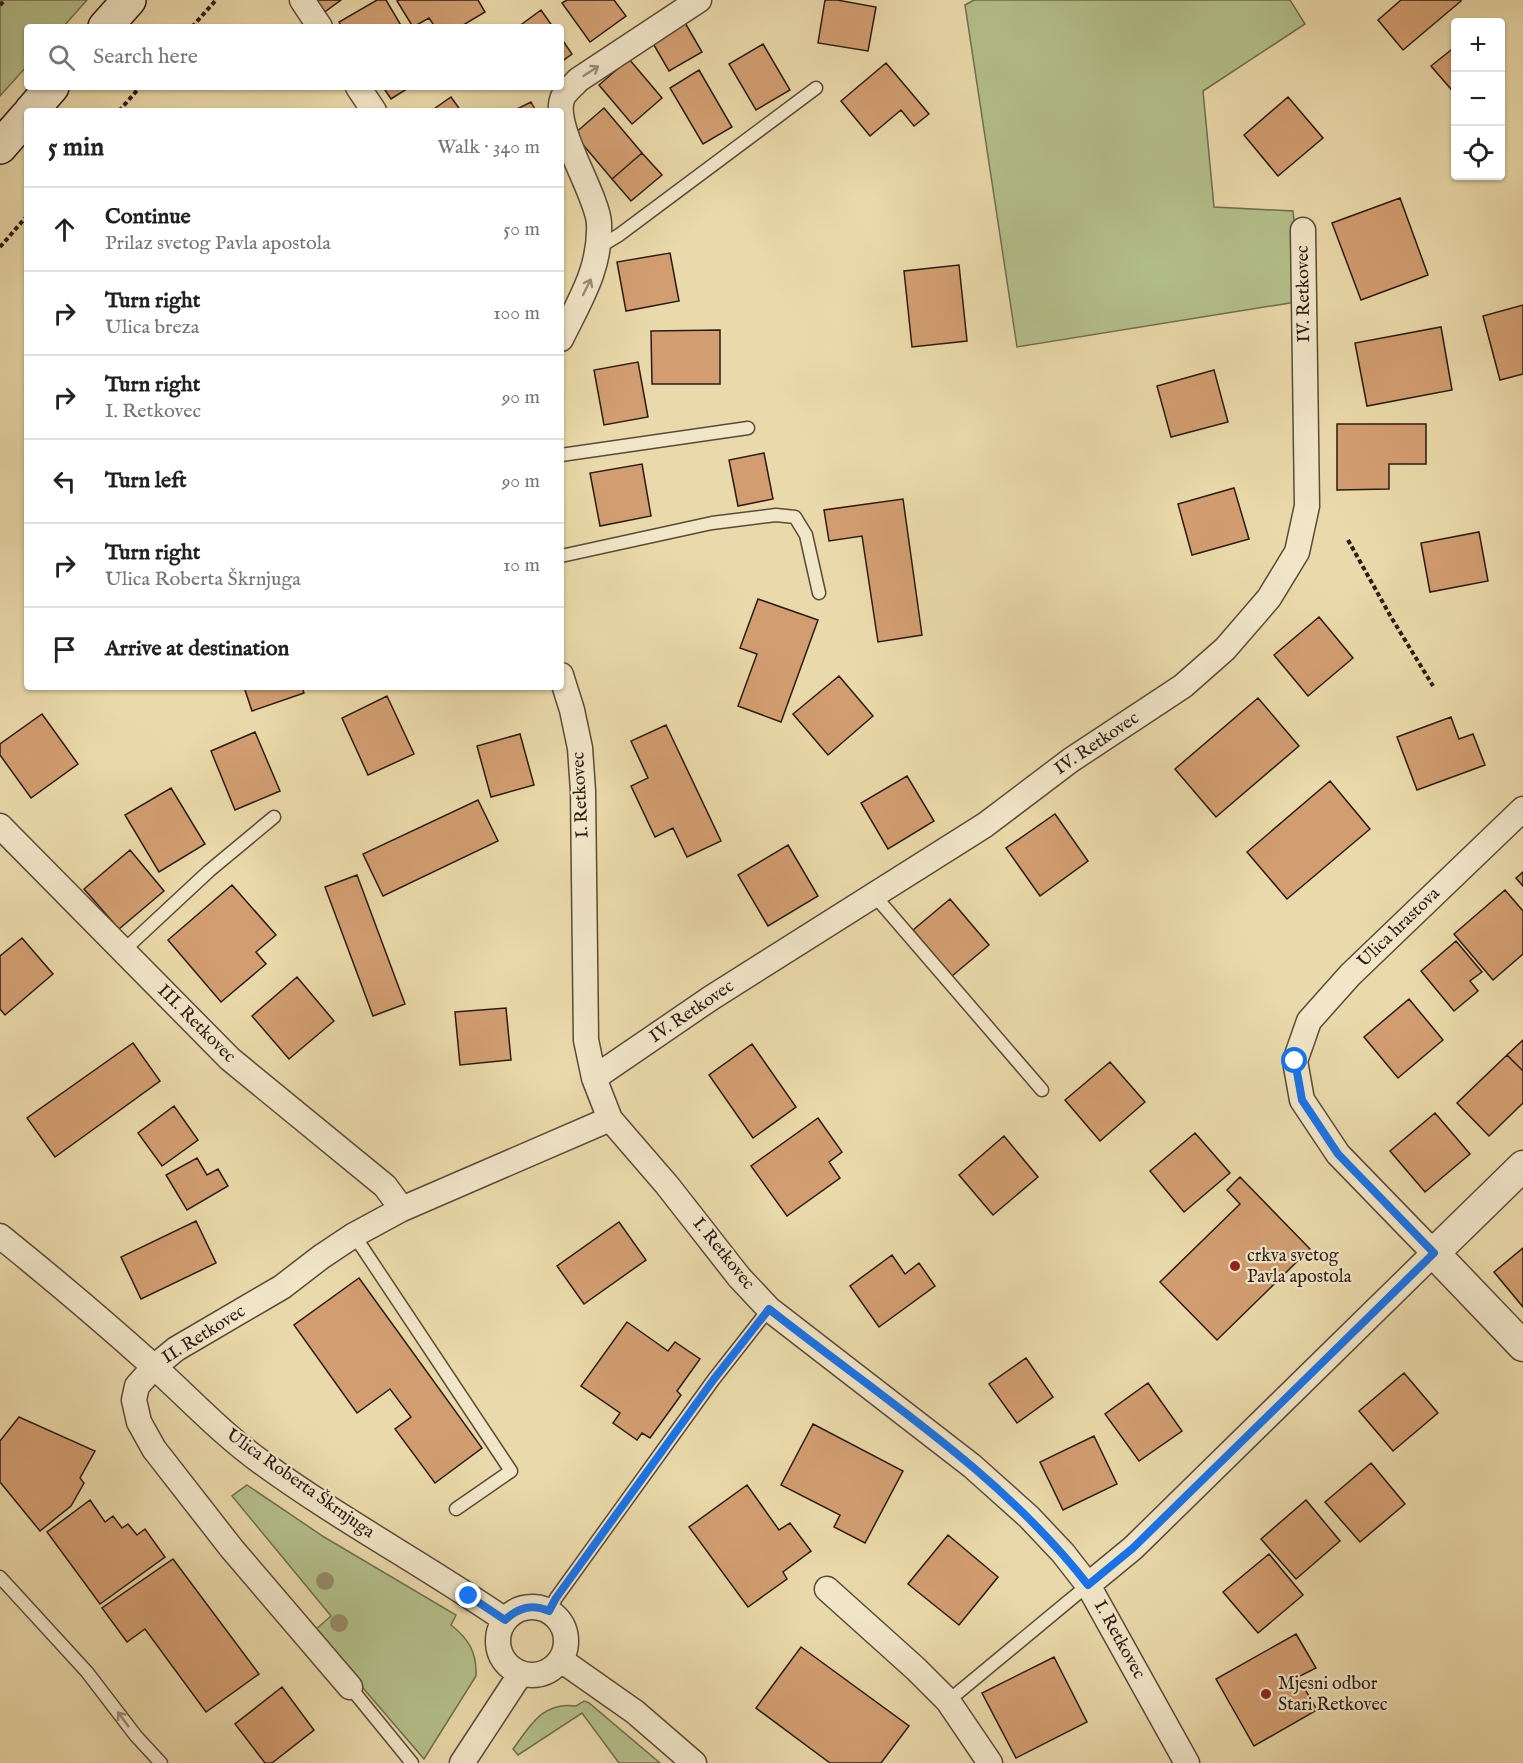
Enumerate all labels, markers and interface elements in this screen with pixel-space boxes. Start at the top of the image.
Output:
map controls [1451,18,1505,180]
button: + [1451,18,1505,72]
search box [24,24,564,90]
icon: search [45,41,78,74]
text: Search here [93,43,198,71]
one-way arrow [582,65,599,77]
button: − [1451,72,1505,126]
button: locate [1451,126,1505,180]
text: 5 min [48,131,104,164]
text: Walk · 340 m [437,135,540,160]
text: Continue [105,203,191,231]
icon: ahead [48,213,81,246]
text: 50 m [503,217,540,242]
text: Prilaz svetog Pavla apostola [105,231,331,256]
street label: IV. Retkovec [1292,245,1316,343]
one-way arrow [582,278,594,296]
text: Turn right [105,287,200,315]
icon: right [48,297,81,330]
text: 100 m [493,301,540,326]
text: Ulica breza [105,315,199,340]
text: Turn right [105,371,200,399]
icon: right [48,381,81,414]
text: 90 m [502,385,540,410]
text: I. Retkovec [105,399,201,424]
icon: left [48,465,81,498]
text: Turn left [105,467,187,495]
text: 90 m [502,469,540,494]
text: Turn right [105,539,200,567]
icon: right [48,549,81,582]
text: 10 m [503,553,540,578]
text: Ulica Roberta Škrnjuga [105,567,301,592]
icon: arrive [48,633,81,666]
text: Arrive at destination [105,635,289,663]
street label: IV. Retkovec [1050,707,1144,781]
street label: I. Retkovec [567,751,595,839]
street label: Ulica hrastova [1353,883,1445,973]
street label: IV. Retkovec [645,975,739,1049]
street label: III. Retkovec [152,980,240,1068]
route start [1281,1047,1307,1073]
street label: I. Retkovec [687,1213,759,1295]
place label: crkva svetog Pavla apostola [1247,1245,1352,1289]
marker: crkva svetog Pavla apostola [1228,1259,1242,1273]
street label: II. Retkovec [158,1300,250,1370]
street label: Ulica Roberta Škrnjuga [221,1422,380,1544]
route end [455,1582,481,1608]
street label: I. Retkovec [1088,1597,1150,1684]
place label: Mjesni odbor Stari Retkovec [1278,1673,1388,1717]
marker: Mjesni odbor Stari Retkovec [1259,1687,1273,1701]
one-way arrow [117,1711,130,1727]

